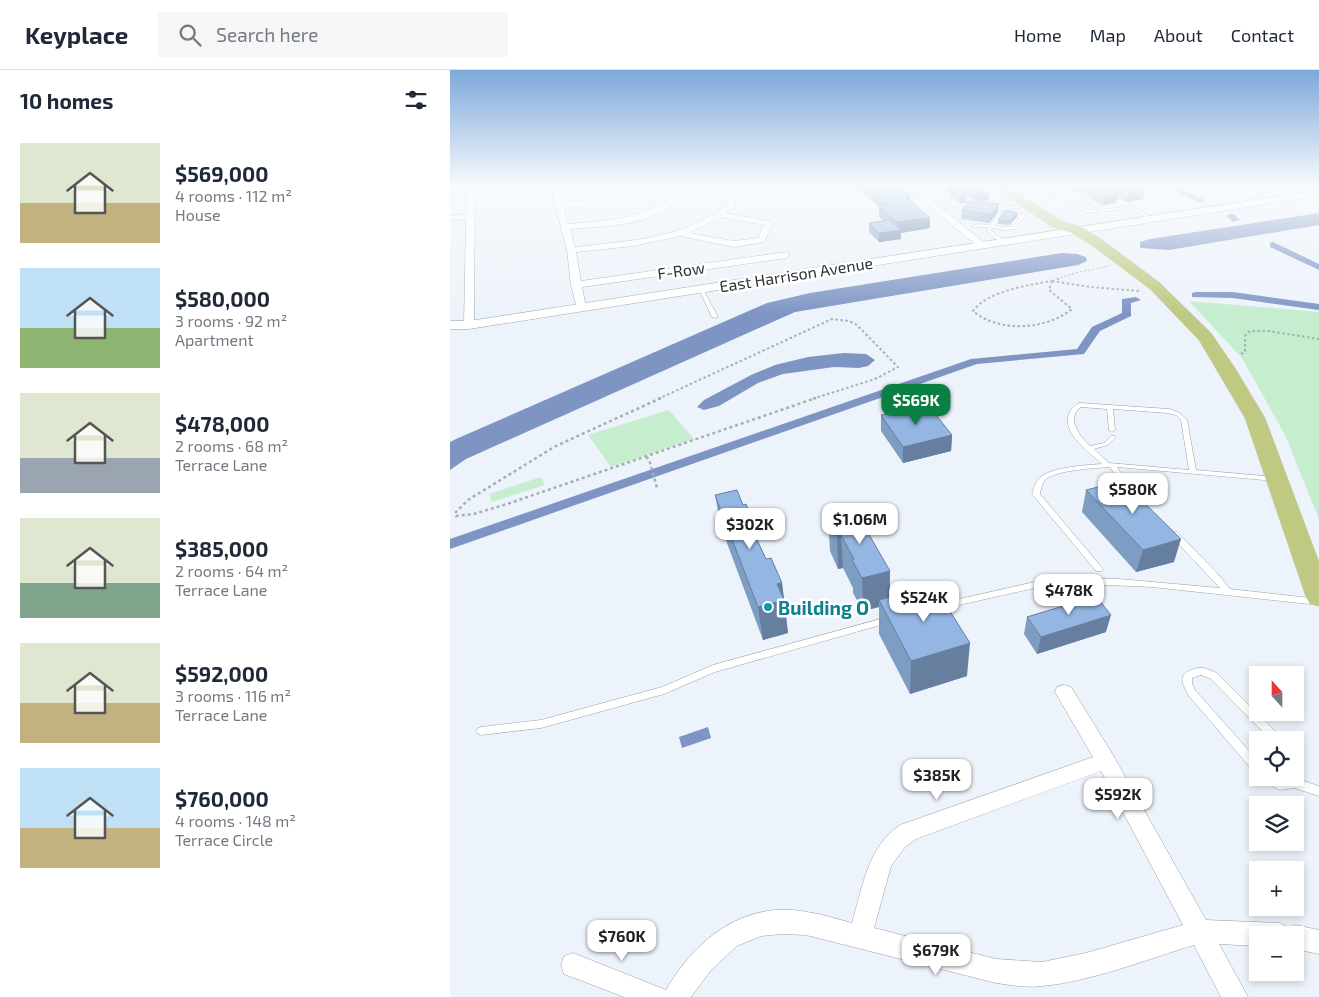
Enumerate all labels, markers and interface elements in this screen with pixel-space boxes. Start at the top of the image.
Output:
search box [158,12,508,57]
text: Keyplace [25,20,128,49]
icon: search [176,21,204,49]
text: Search here [216,23,318,46]
text: Home [1014,24,1062,46]
text: Map [1090,24,1126,46]
text: About [1154,24,1203,46]
text: Contact [1231,24,1294,46]
icon: filters [402,86,430,114]
text: 10 homes [20,88,113,113]
text: $569,000 [175,161,268,186]
icon: home [60,163,120,223]
text: 4 rooms · 112 m² [175,186,292,205]
text: House [175,205,221,224]
street label: East Harrison Avenue [718,252,874,296]
street label: F-Row [656,257,706,283]
text: $580,000 [175,286,270,311]
icon: home [60,288,120,348]
text: 3 rooms · 92 m² [175,311,287,330]
text: Apartment [175,330,254,349]
pin: $569K [881,384,951,426]
text: $569K [892,390,940,409]
text: $478,000 [175,411,270,436]
icon: home [60,413,120,473]
text: 2 rooms · 68 m² [175,436,288,455]
text: Terrace Lane [175,455,267,474]
pin: $580K [1098,472,1168,515]
text: $580K [1109,479,1157,498]
pin: $1.06M [819,502,901,545]
pin: $302K [715,508,785,550]
text: $1.06M [833,509,887,528]
text: $302K [726,514,774,533]
text: $385,000 [175,536,269,561]
icon: home [60,538,120,598]
text: 2 rooms · 64 m² [175,561,288,580]
pin: $478K [1034,574,1104,616]
text: Terrace Lane [175,580,267,599]
pin: $524K [889,580,959,623]
text: $478K [1045,580,1093,599]
text: $524K [900,587,948,606]
place label: Building O [778,596,869,619]
marker: Building O [762,601,774,613]
text: $592,000 [175,661,268,686]
icon: home [60,663,120,723]
north arrow [1249,666,1304,721]
map controls [1249,666,1304,981]
text: 3 rooms · 116 m² [175,686,291,705]
text: Terrace Lane [175,705,267,724]
button: locate [1249,731,1304,786]
pin: $385K [902,758,972,801]
text: $385K [913,765,961,784]
pin: $592K [1083,778,1153,820]
text: $592K [1095,784,1142,803]
text: $760,000 [175,786,269,811]
icon: home [60,788,120,848]
button: layers [1249,796,1304,851]
text: 4 rooms · 148 m² [175,811,296,830]
text: Terrace Circle [175,830,273,849]
button: + [1249,861,1304,916]
pin: $760K [587,920,657,962]
text: $760K [598,926,646,945]
button: − [1249,926,1304,981]
pin: $679K [901,934,971,976]
text: $679K [913,940,959,959]

